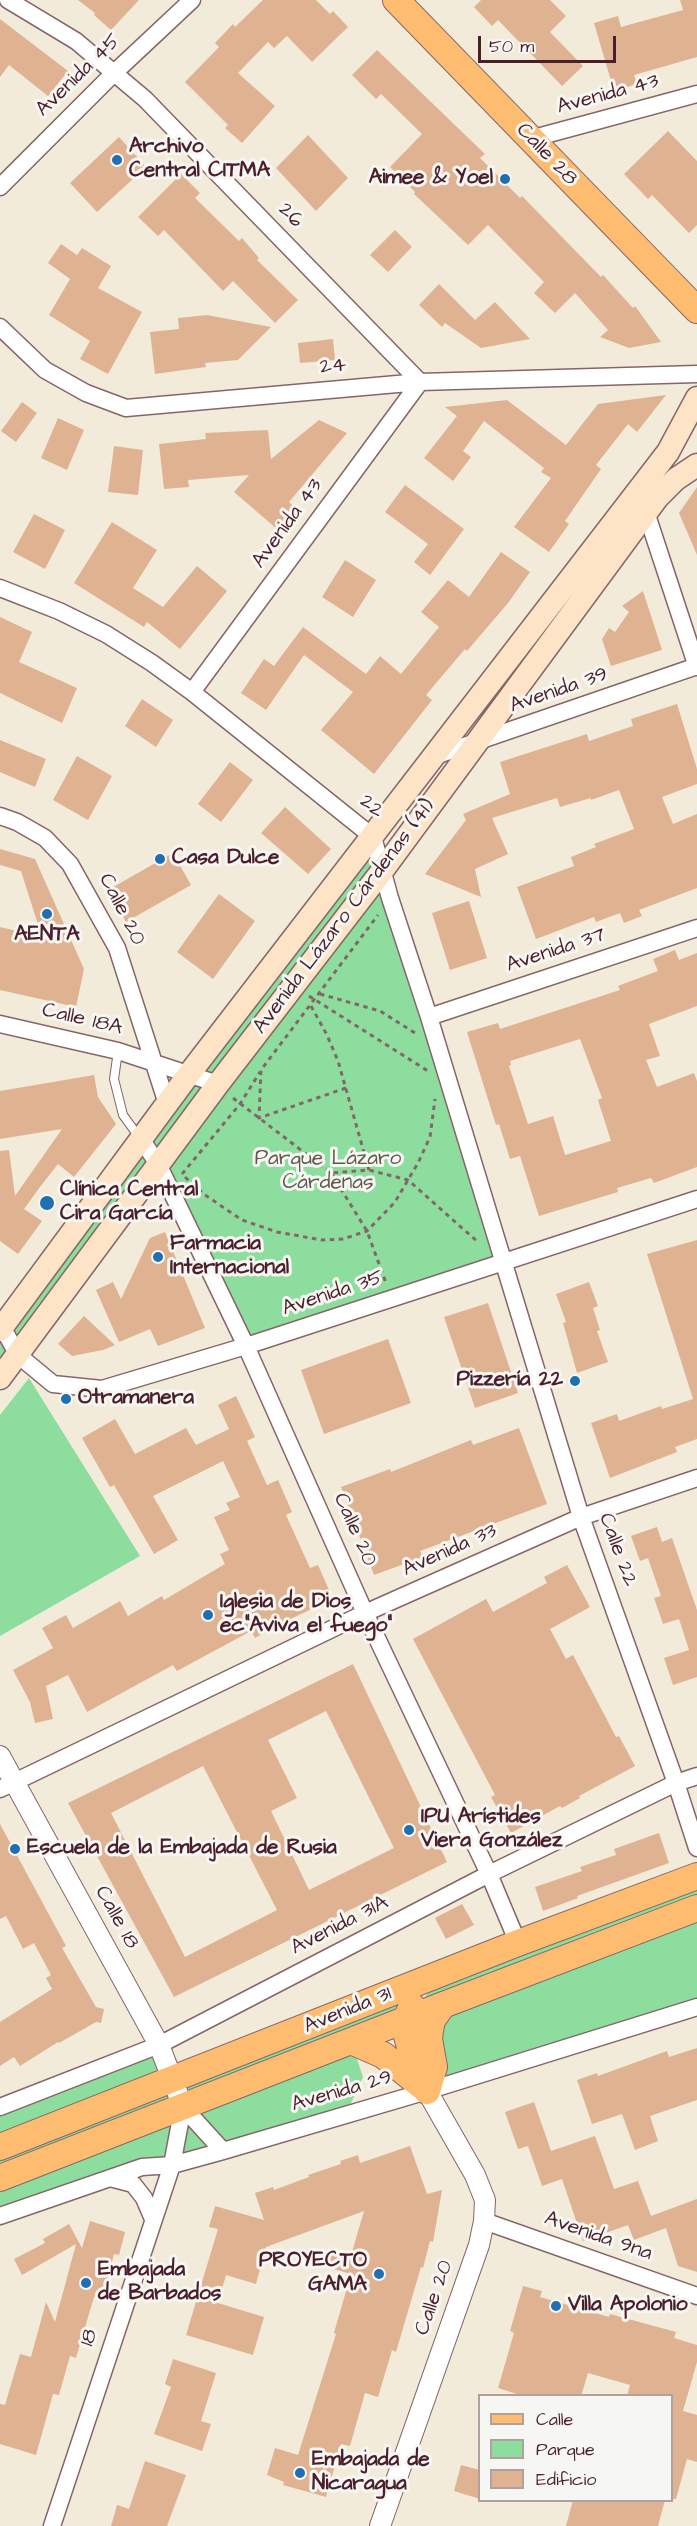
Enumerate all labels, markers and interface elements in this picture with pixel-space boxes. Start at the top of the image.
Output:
scale bar [481,24,619,62]
street label: Avenida 45 [31,29,127,123]
text: 50 m [489,34,534,59]
street label: Avenida 43 [554,69,662,121]
street label: Calle 28 [510,118,582,192]
place label: Archivo Central CITMA [129,135,270,185]
marker: Archivo Central CITMA [110,153,124,167]
place label: Aimee & Yoel [369,166,493,192]
marker: Aimee & Yoel [498,172,512,186]
street label: 26 [272,198,308,234]
street label: 24 [319,353,347,381]
street label: Avenida 43 [247,474,329,574]
street label: Avenida 39 [507,663,611,719]
street label: 22 [354,790,388,824]
street label: Avenida Lázaro Cárdenas (41) [248,795,442,1039]
place label: Casa Dulce [172,846,279,872]
marker: Casa Dulce [153,852,167,866]
street label: Calle 20 [92,870,150,950]
marker: AENTA [40,907,54,921]
place label: AENTA [14,923,80,949]
street label: Avenida 37 [503,923,609,979]
street label: Calle 18A [39,999,125,1041]
park label: Parque Lázaro Cárdenas [255,1147,401,1197]
place label: Clínica Central Cira García [60,1178,198,1228]
marker: Clínica Central Cira García [38,1194,56,1212]
place label: Farmacia Internacional [170,1232,289,1282]
marker: Farmacia Internacional [151,1250,165,1264]
street label: Avenida 35 [279,1266,387,1322]
place label: Pizzería 22 [456,1368,563,1394]
marker: Pizzería 22 [568,1374,582,1388]
place label: Otramanera [78,1386,194,1412]
marker: Otramanera [59,1392,73,1406]
street label: Calle 20 [327,1490,381,1570]
street label: Calle 22 [592,1510,642,1590]
street label: Avenida 33 [399,1519,501,1583]
place label: Iglesia de Dios ec"Aviva el fuego" [220,1590,392,1640]
marker: Iglesia de Dios ec"Aviva el fuego" [201,1608,215,1622]
place label: IPU Arístides Viera González [421,1805,562,1855]
marker: IPU Arístides Viera González [402,1823,416,1837]
place label: Escuela de la Embajada de Rusia [27,1836,337,1862]
marker: Escuela de la Embajada de Rusia [8,1842,22,1856]
street label: Calle 18 [88,1882,144,1954]
street label: Avenida 31A [287,1891,393,1961]
street label: Avenida 31 [300,1982,396,2040]
street label: Avenida 29 [289,2066,395,2118]
street label: Avenida 9na [541,2207,655,2267]
place label: PROYECTO GAMA [259,2249,367,2299]
street label: Calle 20 [411,2257,459,2339]
place label: Embajada de Barbados [98,2258,221,2308]
marker: PROYECTO GAMA [372,2267,386,2281]
marker: Embajada de Barbados [79,2276,93,2290]
place label: Villa Apolonio [568,2293,688,2319]
marker: Villa Apolonio [549,2299,563,2313]
street label: 18 [75,2326,105,2350]
legend [478,2394,673,2502]
text: Calle [536,2407,573,2432]
text: Parque [536,2437,595,2462]
place label: Embajada de Nicaragua [312,2448,430,2498]
marker: Embajada de Nicaragua [293,2466,307,2480]
text: Edificio [536,2467,596,2492]

